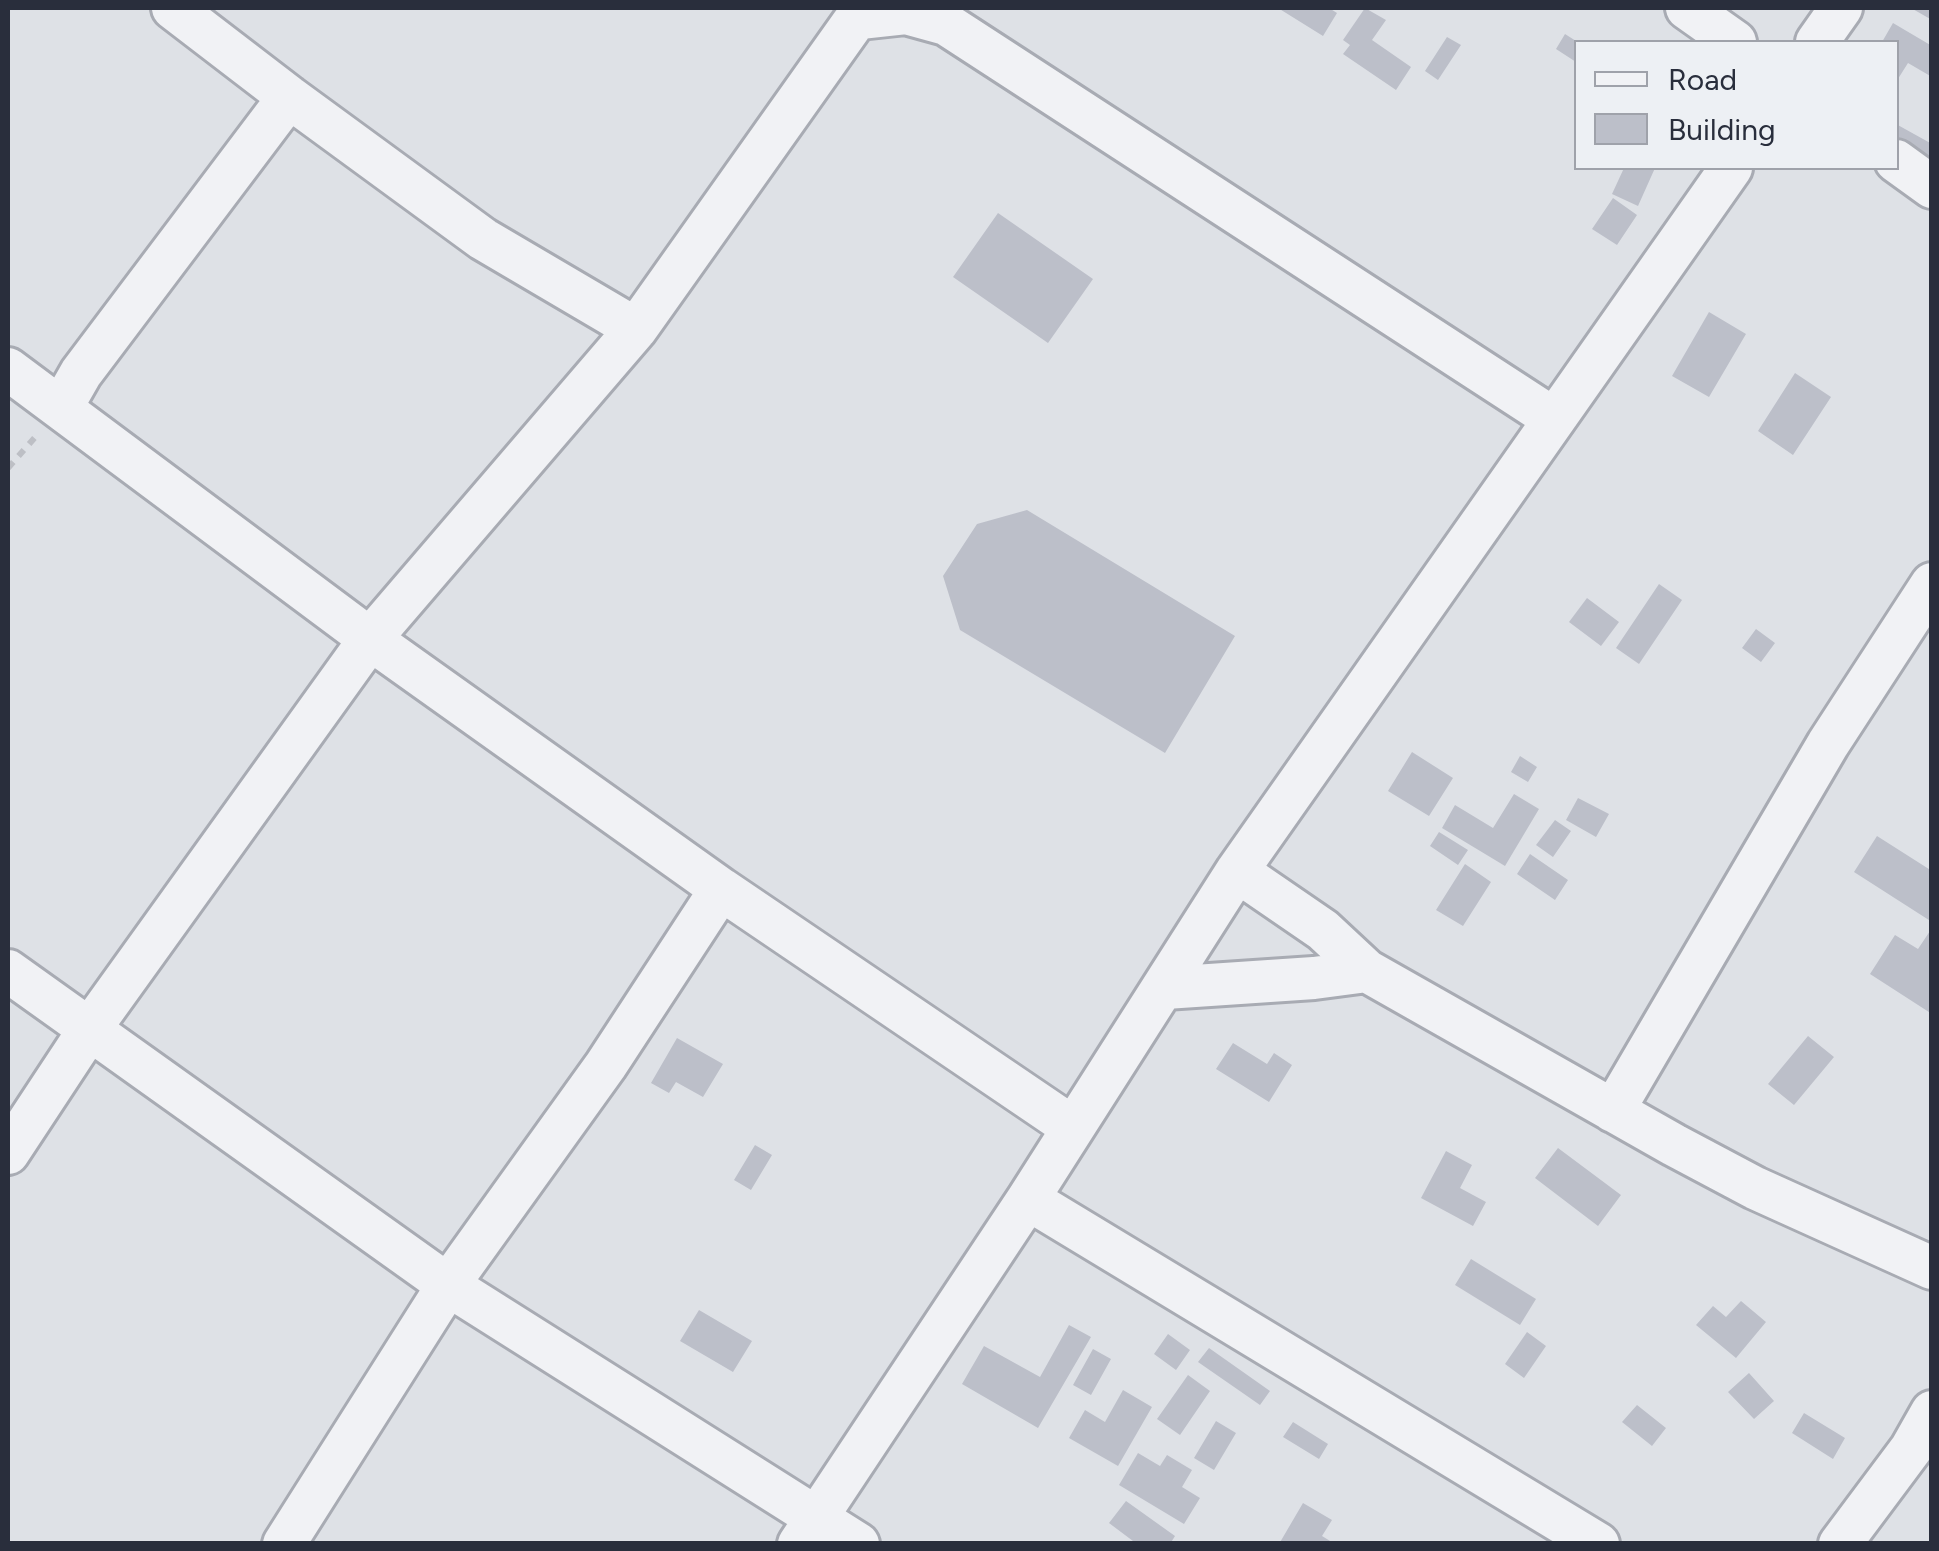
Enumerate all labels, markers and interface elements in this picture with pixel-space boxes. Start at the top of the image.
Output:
legend [1574,40,1899,170]
text: Road [1668,61,1737,98]
text: Building [1668,111,1776,148]

